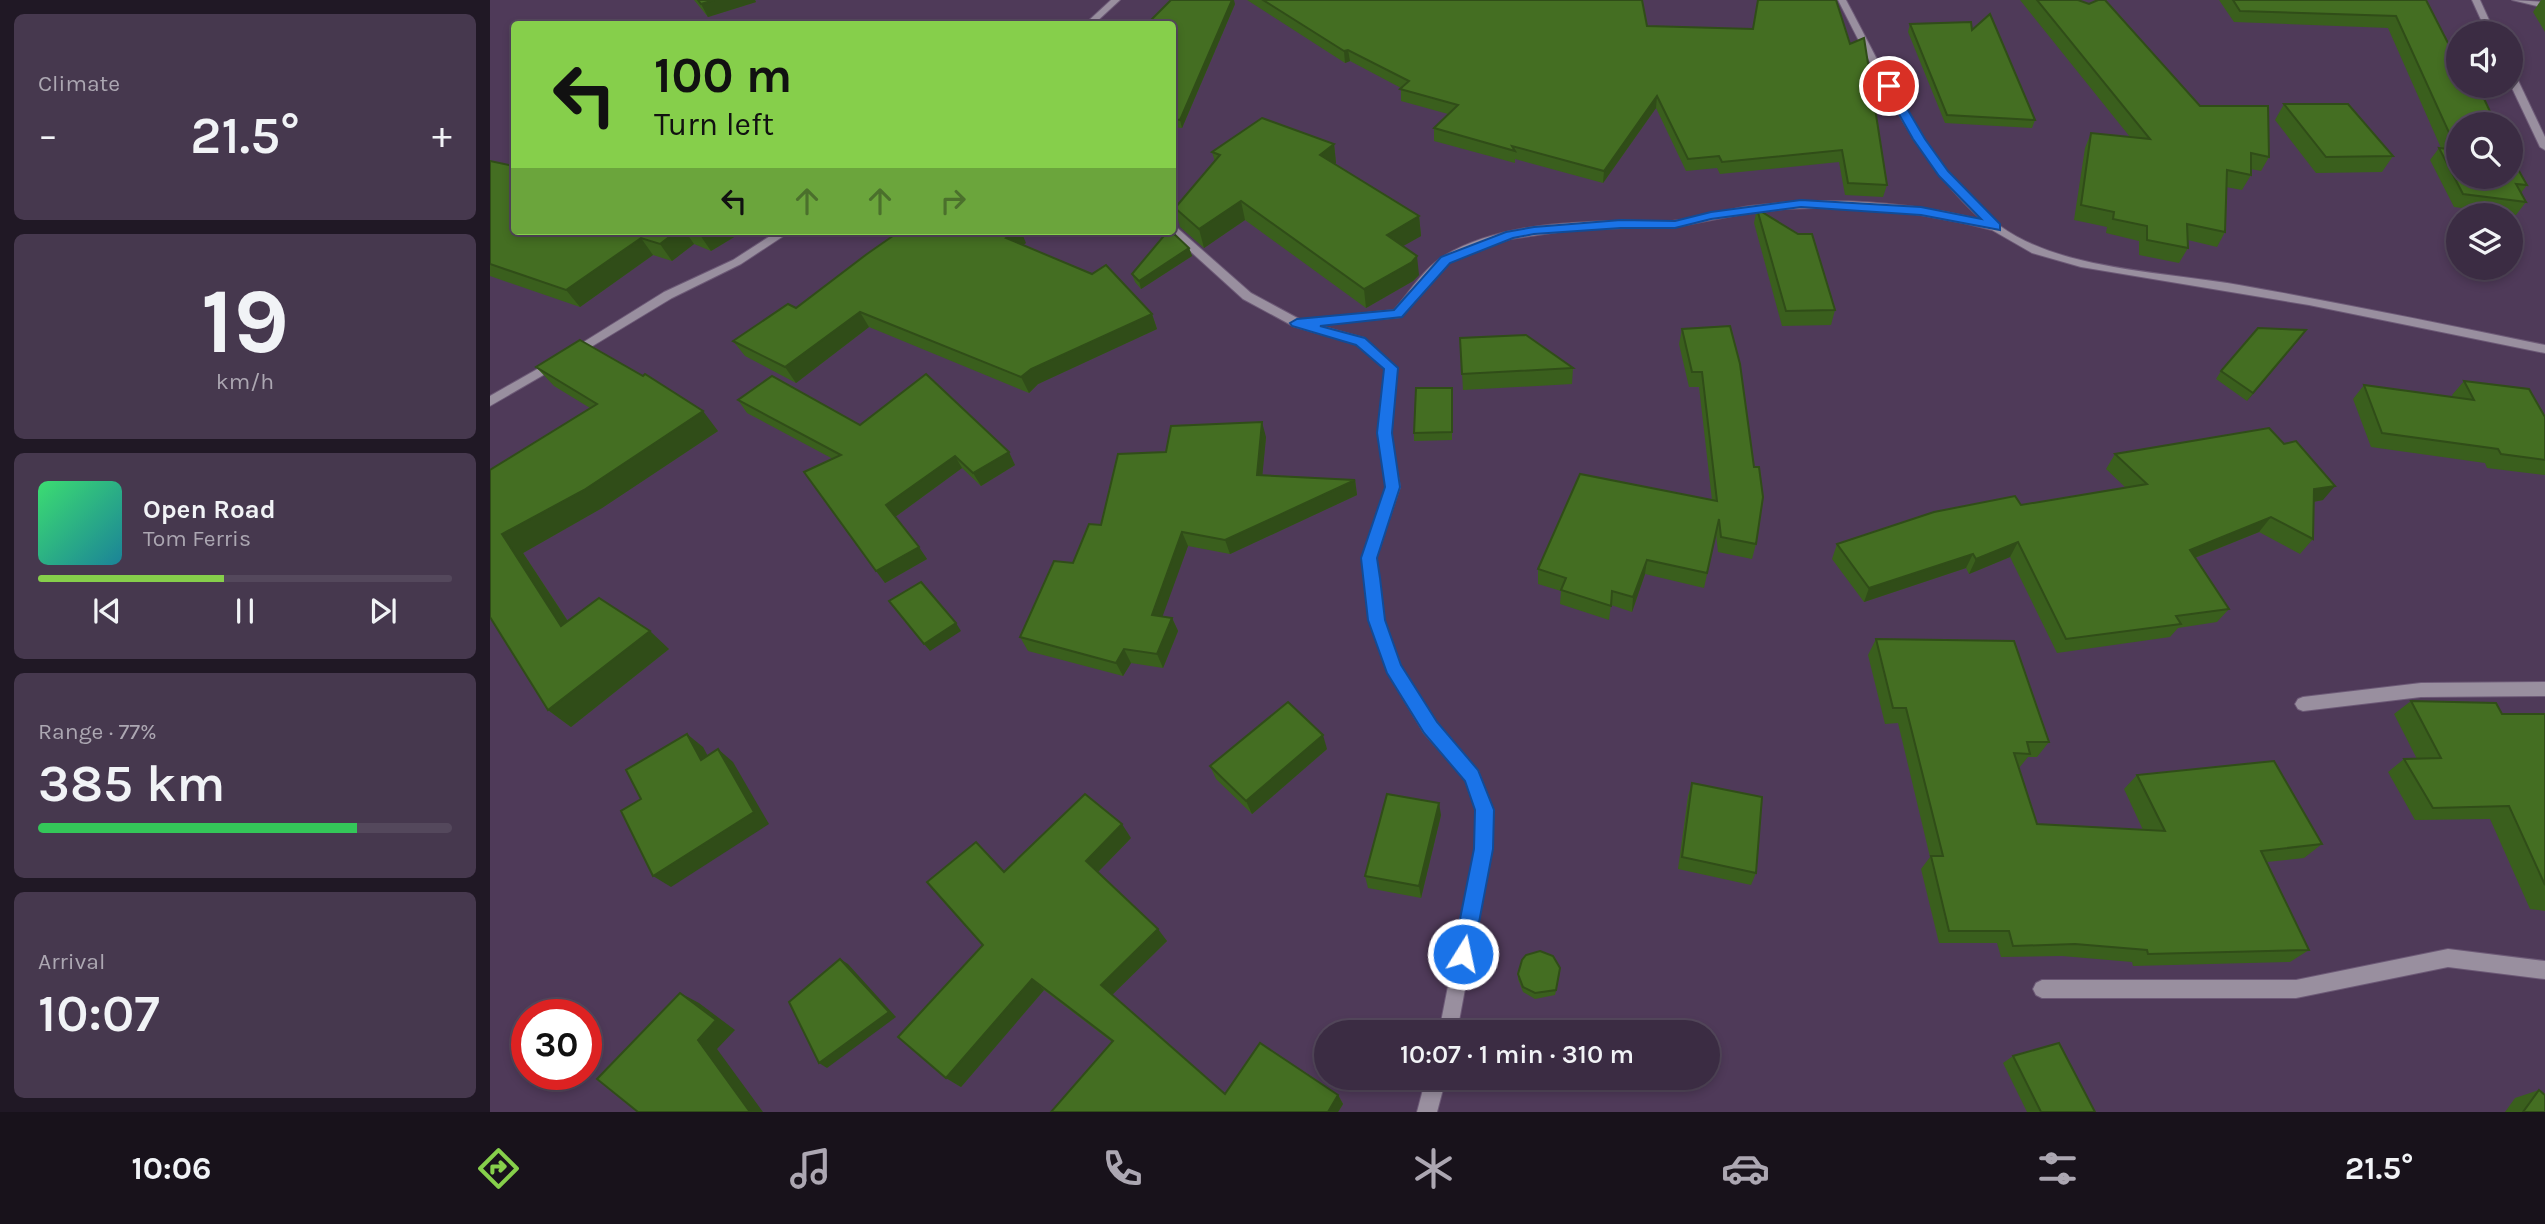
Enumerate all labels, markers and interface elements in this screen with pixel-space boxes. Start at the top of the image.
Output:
map controls [2446,21,2523,280]
button: sound [2446,21,2523,98]
text: 100 m [654,47,792,104]
icon: left [539,49,630,140]
pin [1859,56,1919,116]
icon: arrive [1870,67,1908,105]
text: Climate [38,70,120,97]
text: 21.5° [190,105,300,166]
text: Turn left [654,106,774,143]
button: search [2446,112,2523,189]
text: − [38,113,58,158]
text: + [432,113,452,158]
icon: left [715,182,753,220]
icon: ahead [788,182,826,220]
icon: ahead [861,182,899,220]
icon: right [934,182,972,220]
button: layers [2446,203,2523,280]
text: 19 [201,269,289,375]
text: km/h [216,368,274,395]
text: Open Road [143,494,276,525]
text: Tom Ferris [143,525,251,552]
icon: previous [88,592,126,630]
icon: pause [226,592,264,630]
icon: next [364,592,402,630]
text: Range · 77% [38,718,157,745]
text: 385 km [38,753,226,814]
position arrow [1426,917,1500,991]
text: Arrival [38,948,105,975]
text: 10:07 [38,983,160,1044]
speed limit sign: 30 [511,999,602,1090]
text: 10:07 · 1 min · 310 m [1400,1039,1634,1070]
icon: directions [474,1144,523,1193]
icon: music [786,1144,835,1193]
icon: phone [1098,1144,1147,1193]
icon: climate [1409,1144,1458,1193]
icon: car [1721,1144,1770,1193]
icon: filters [2033,1144,2082,1193]
text: 10:06 [131,1150,211,1187]
text: 21.5° [2345,1150,2414,1187]

